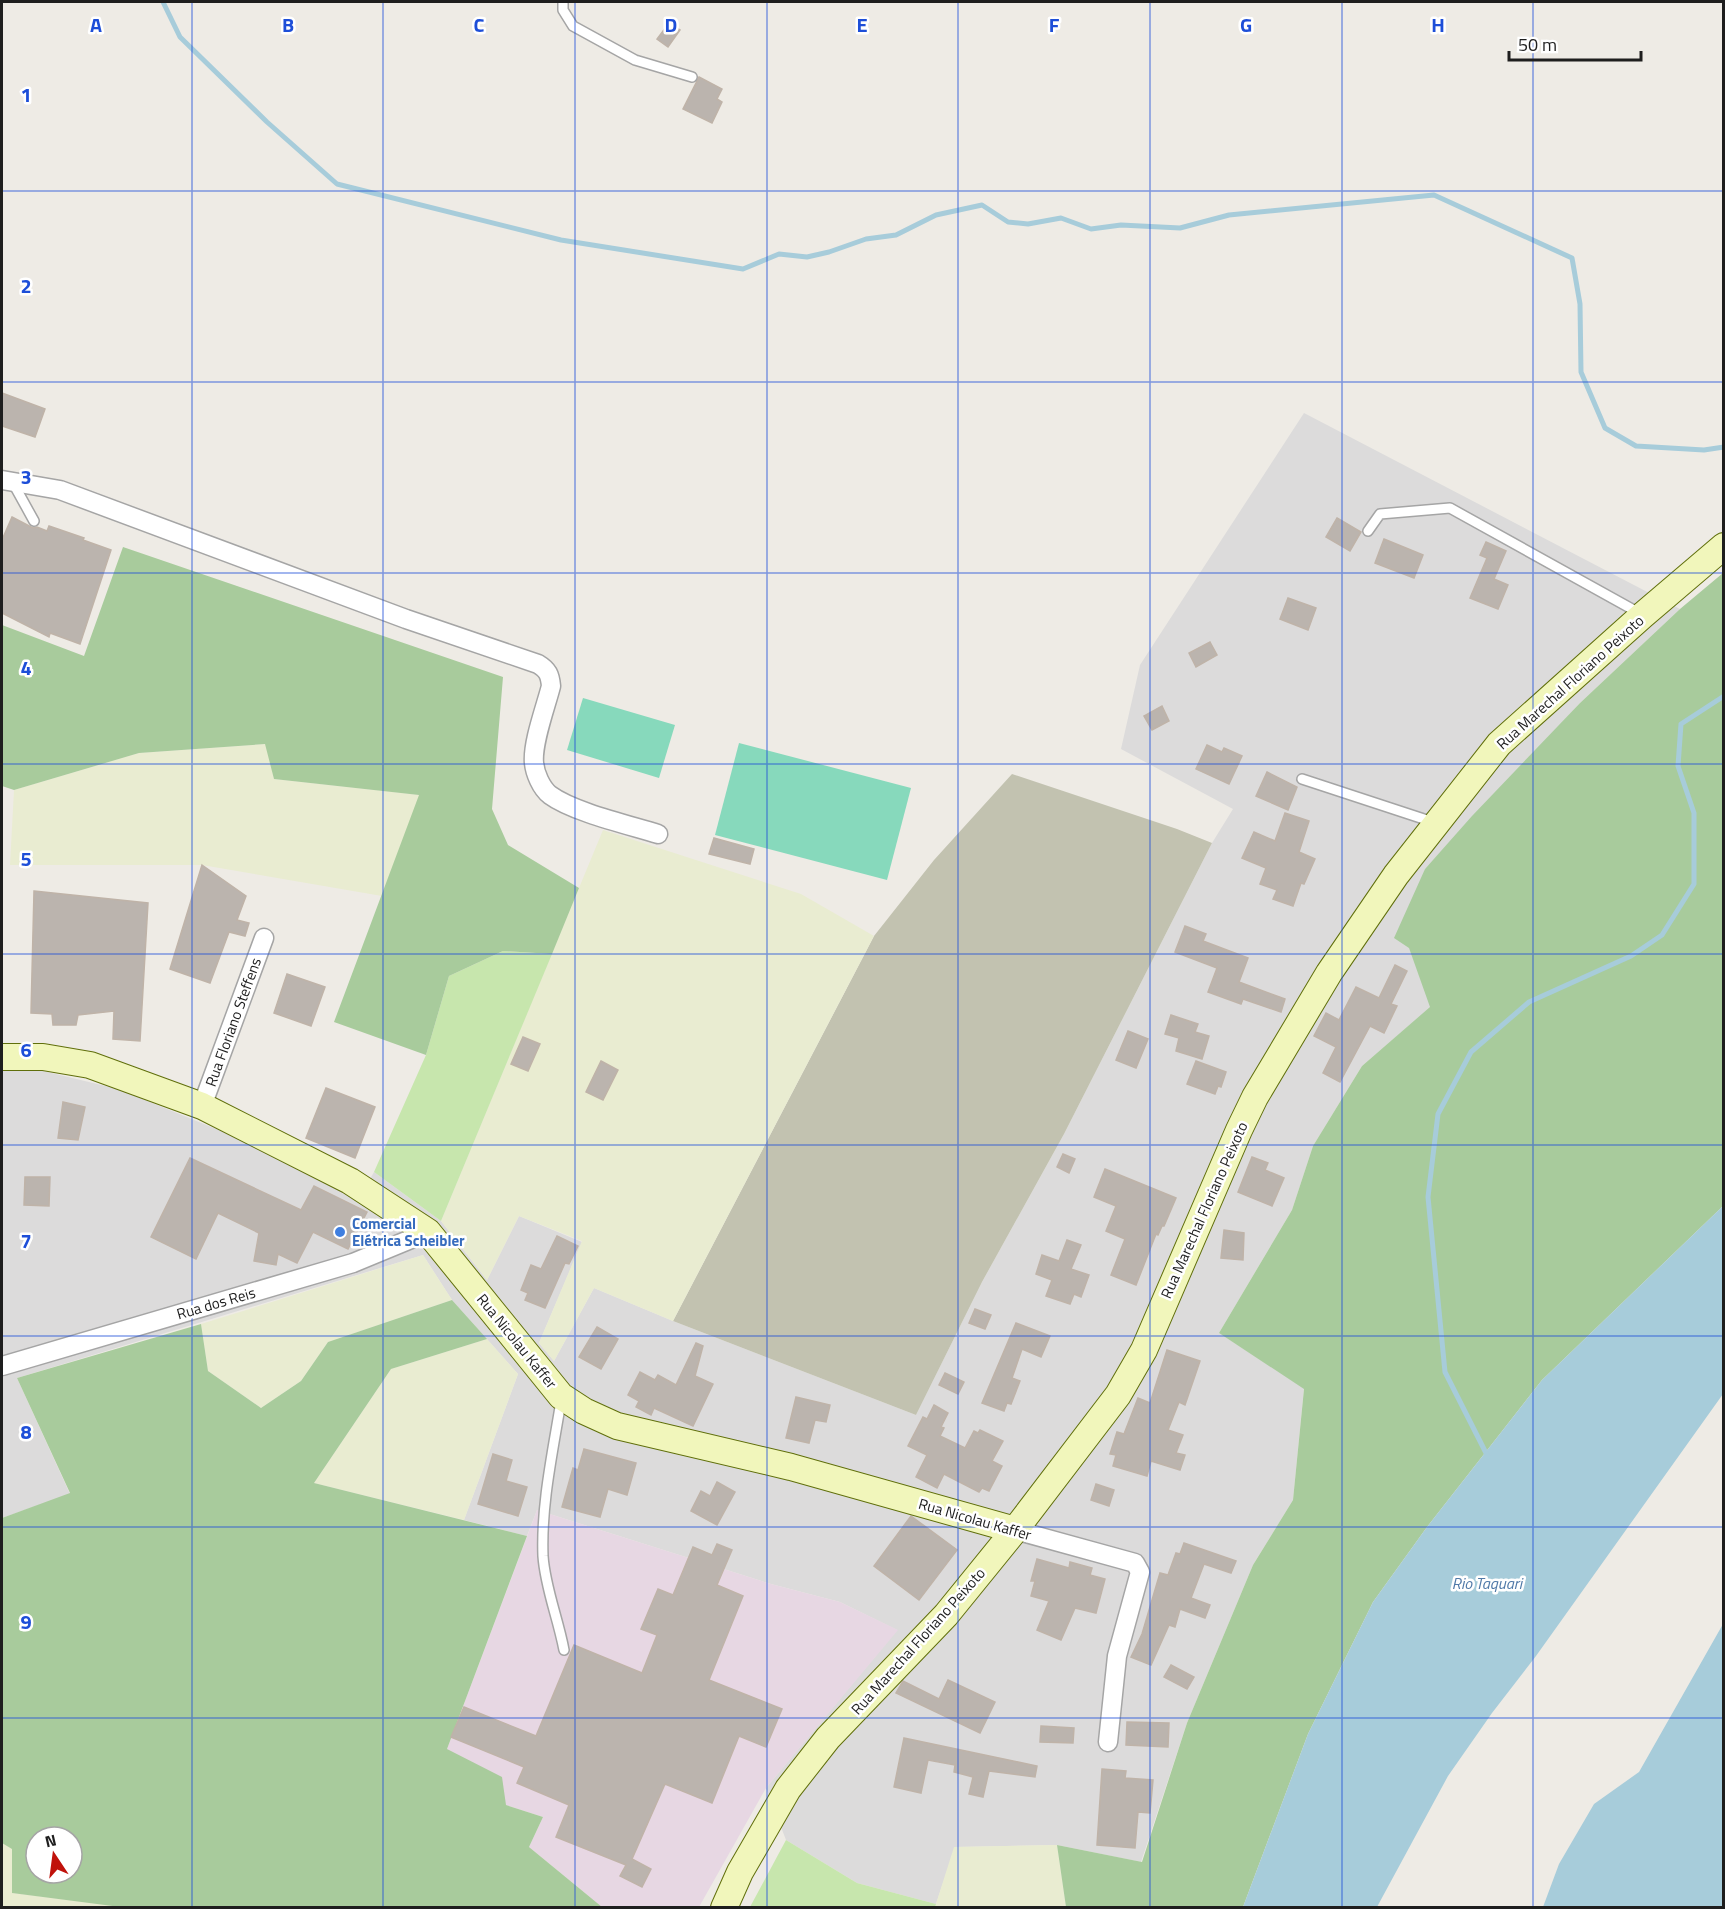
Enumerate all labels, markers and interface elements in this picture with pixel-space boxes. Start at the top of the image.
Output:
text: A [90,9,102,40]
text: B [282,9,294,40]
text: C [474,9,485,40]
text: D [665,9,677,40]
text: E [856,9,868,40]
text: F [1049,9,1060,40]
text: G [1240,9,1252,40]
text: H [1431,9,1445,40]
scale bar [1509,24,1641,62]
text: 50 m [1518,31,1557,58]
text: 1 [20,79,32,110]
text: 2 [20,270,32,301]
text: 3 [20,461,32,492]
street label: Rua Marechal Floriano Peixoto [1491,609,1649,755]
text: 4 [20,652,32,683]
text: 5 [20,843,32,874]
street label: Rua Floriano Steffens [199,954,267,1090]
text: 6 [20,1034,32,1065]
street label: Rua Marechal Floriano Peixoto [1155,1118,1253,1302]
place label: Comercial Elétrica Scheibler [352,1212,465,1252]
text: 7 [20,1225,32,1256]
marker: Comercial Elétrica Scheibler [333,1225,347,1239]
street label: Rua dos Reis [174,1281,258,1325]
street label: Rua Nicolau Kaffer [471,1288,563,1394]
text: 8 [20,1416,32,1447]
street label: Rua Nicolau Kaffer [916,1492,1034,1546]
street label: Rua Marechal Floriano Peixoto [845,1562,991,1720]
water label: Rio Taquari [1452,1571,1524,1595]
text: 9 [20,1606,32,1637]
north arrow [24,1825,84,1885]
text: N [43,1827,59,1853]

